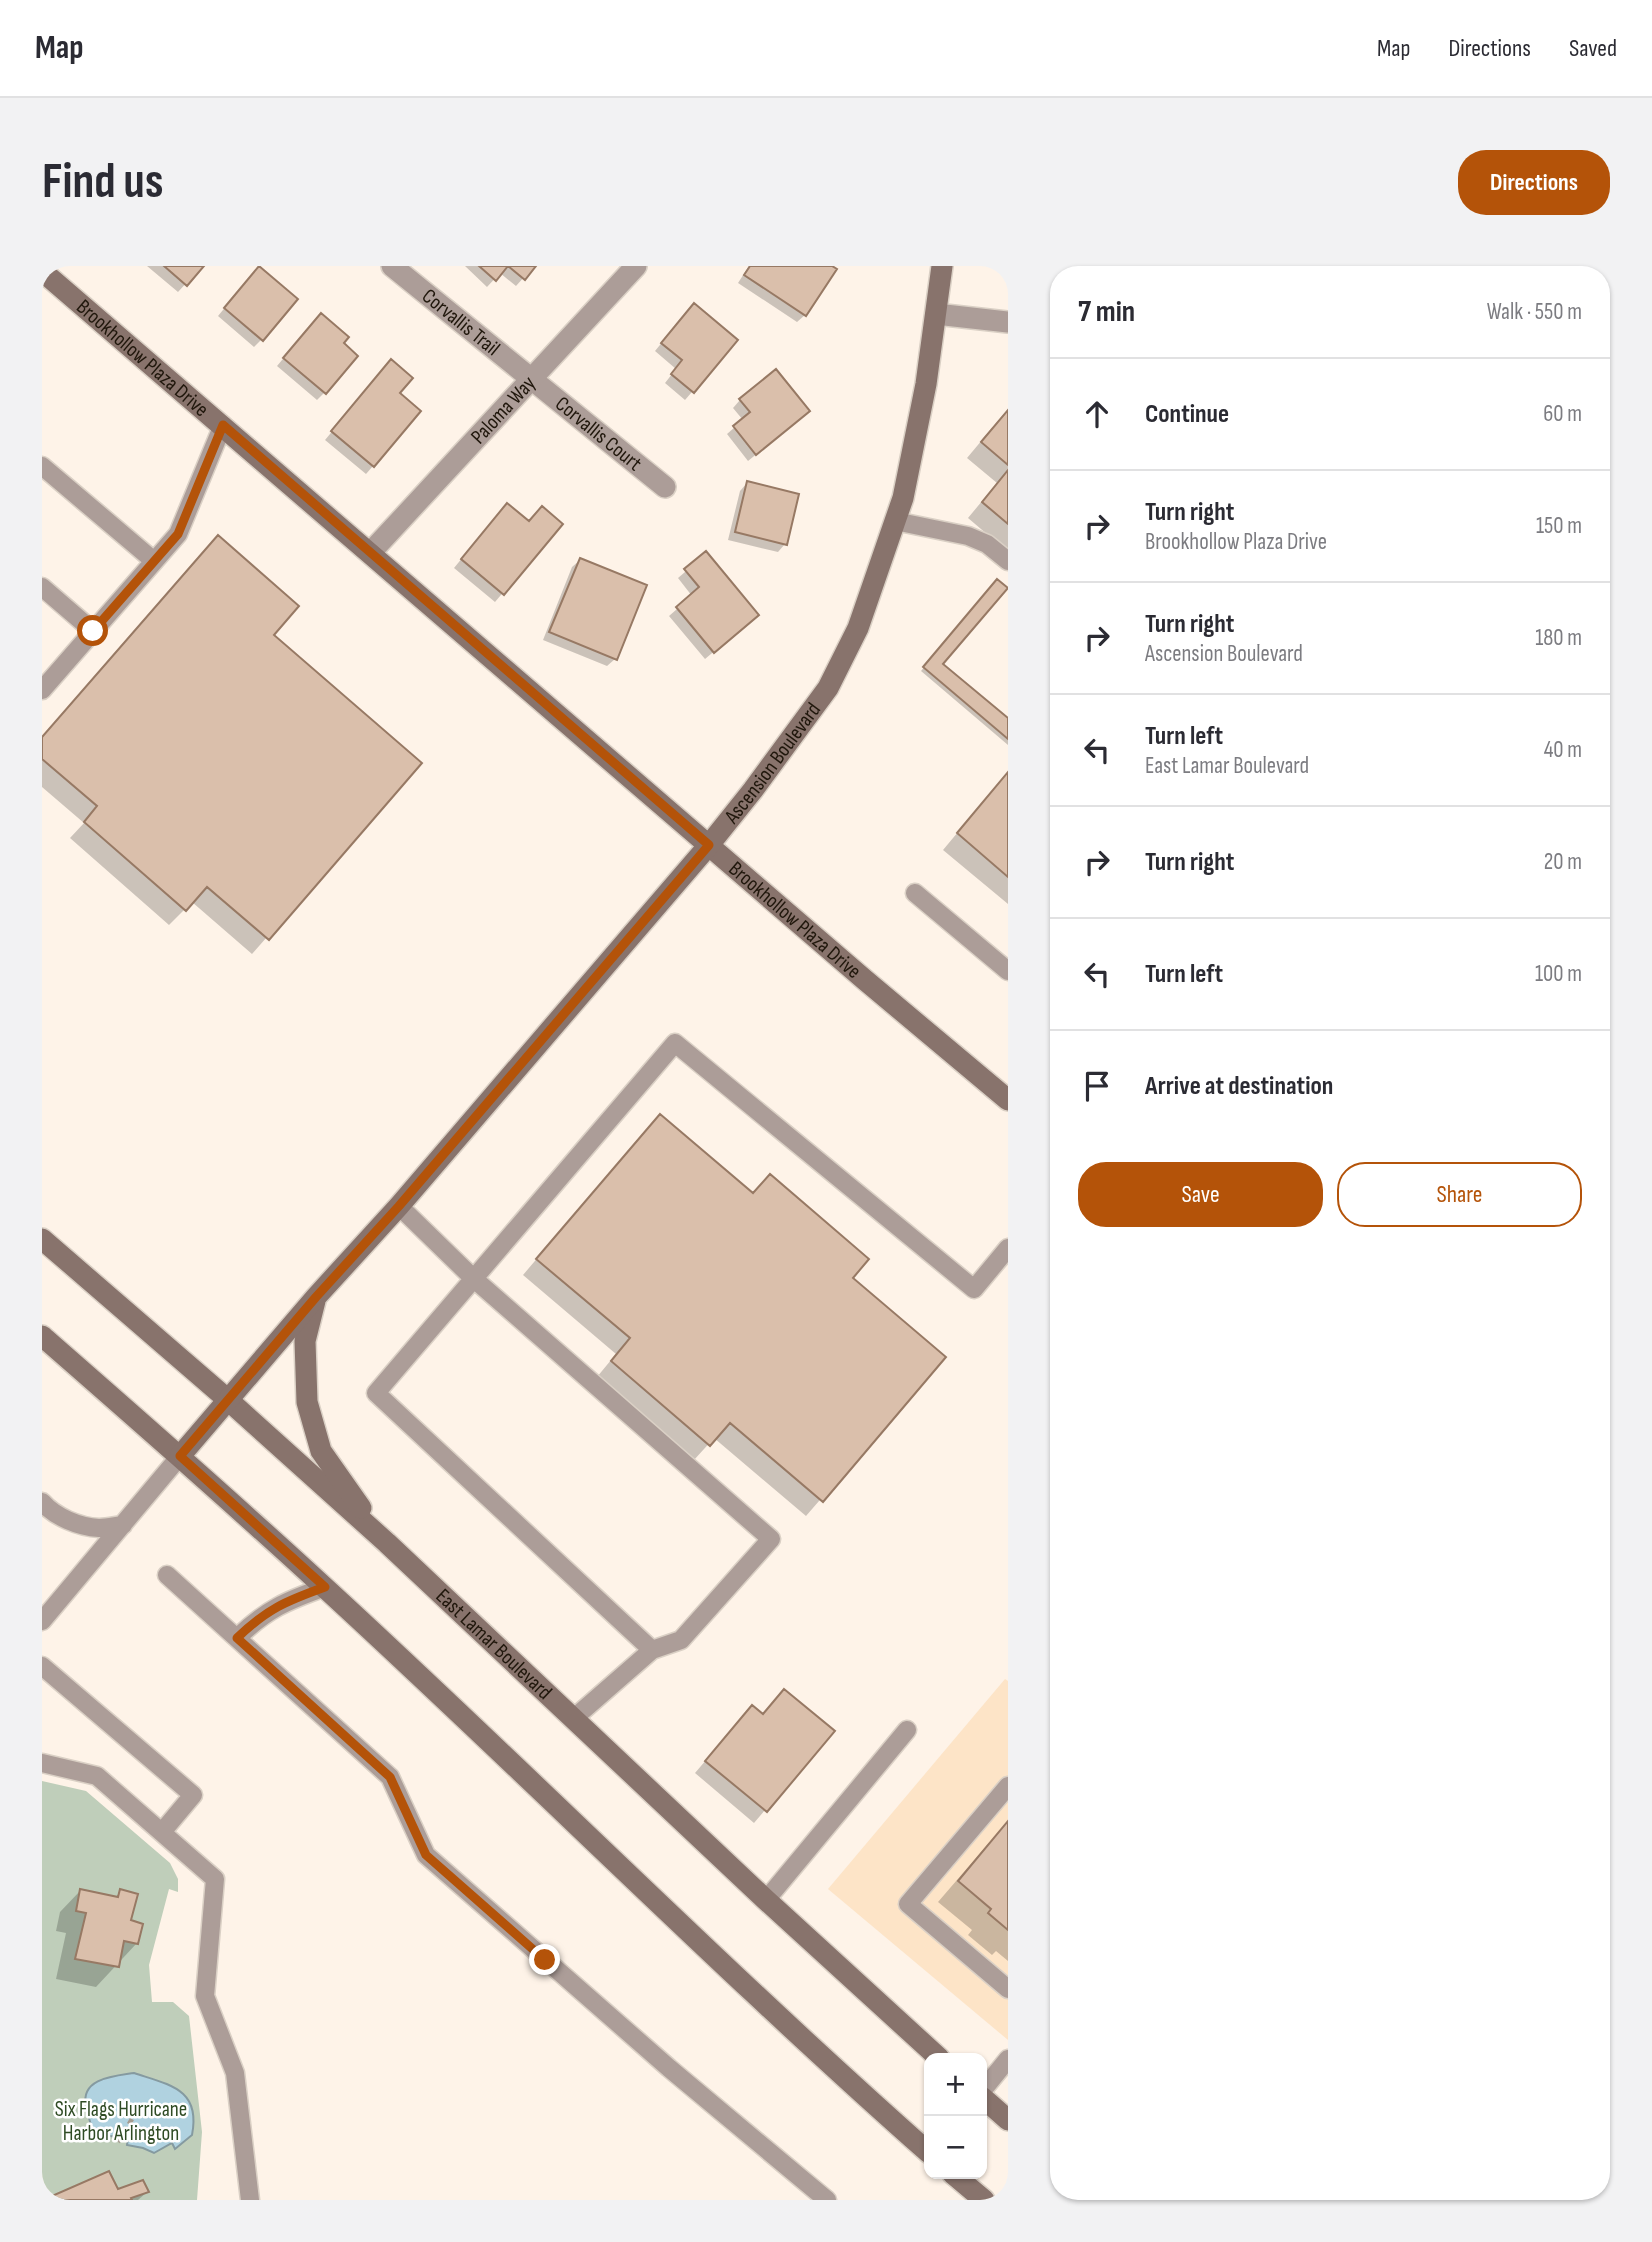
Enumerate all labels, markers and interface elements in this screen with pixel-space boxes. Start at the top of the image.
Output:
text: Map [35,28,84,68]
text: Map [1377,34,1410,63]
text: Directions [1448,34,1531,63]
text: Saved [1569,34,1617,63]
button: Directions [1458,150,1610,215]
text: Find us [42,153,164,212]
street label: Corvallis Trail [417,283,505,361]
street label: Brookhollow Plaza Drive [72,294,214,422]
text: 7 min [1078,294,1135,330]
text: Walk · 550 m [1487,298,1582,326]
street label: Paloma Way [465,371,540,449]
street label: Corvallis Court [550,391,647,476]
icon: ahead [1078,395,1116,433]
text: Continue [1145,399,1229,430]
text: 60 m [1543,400,1582,428]
text: Turn right [1145,497,1234,528]
icon: right [1078,507,1116,545]
text: 150 m [1536,512,1582,540]
text: Brookhollow Plaza Drive [1145,528,1327,556]
text: Turn right [1145,609,1234,640]
route start [77,615,108,646]
icon: right [1078,619,1116,657]
text: 180 m [1535,624,1582,652]
text: Ascension Boulevard [1145,640,1303,668]
street label: Ascension Boulevard [718,698,826,829]
text: Turn left [1145,721,1223,752]
icon: left [1078,731,1116,769]
text: 40 m [1544,736,1582,764]
text: East Lamar Boulevard [1145,752,1309,780]
icon: right [1078,843,1116,881]
text: Turn right [1145,847,1234,878]
text: 20 m [1544,848,1582,876]
street label: Brookhollow Plaza Drive [724,856,866,984]
icon: left [1078,955,1116,993]
text: Turn left [1145,959,1223,990]
text: 100 m [1535,960,1582,988]
icon: arrive [1078,1067,1116,1105]
text: Arrive at destination [1145,1071,1333,1102]
button: Save [1078,1162,1323,1227]
button: Share [1337,1162,1582,1227]
street label: East Lamar Boulevard [431,1583,557,1704]
route end [529,1944,560,1975]
map controls [924,2053,987,2179]
button: + [924,2053,987,2116]
park label: Six Flags Hurricane Harbor Arlington [55,2097,187,2146]
button: − [924,2116,987,2179]

